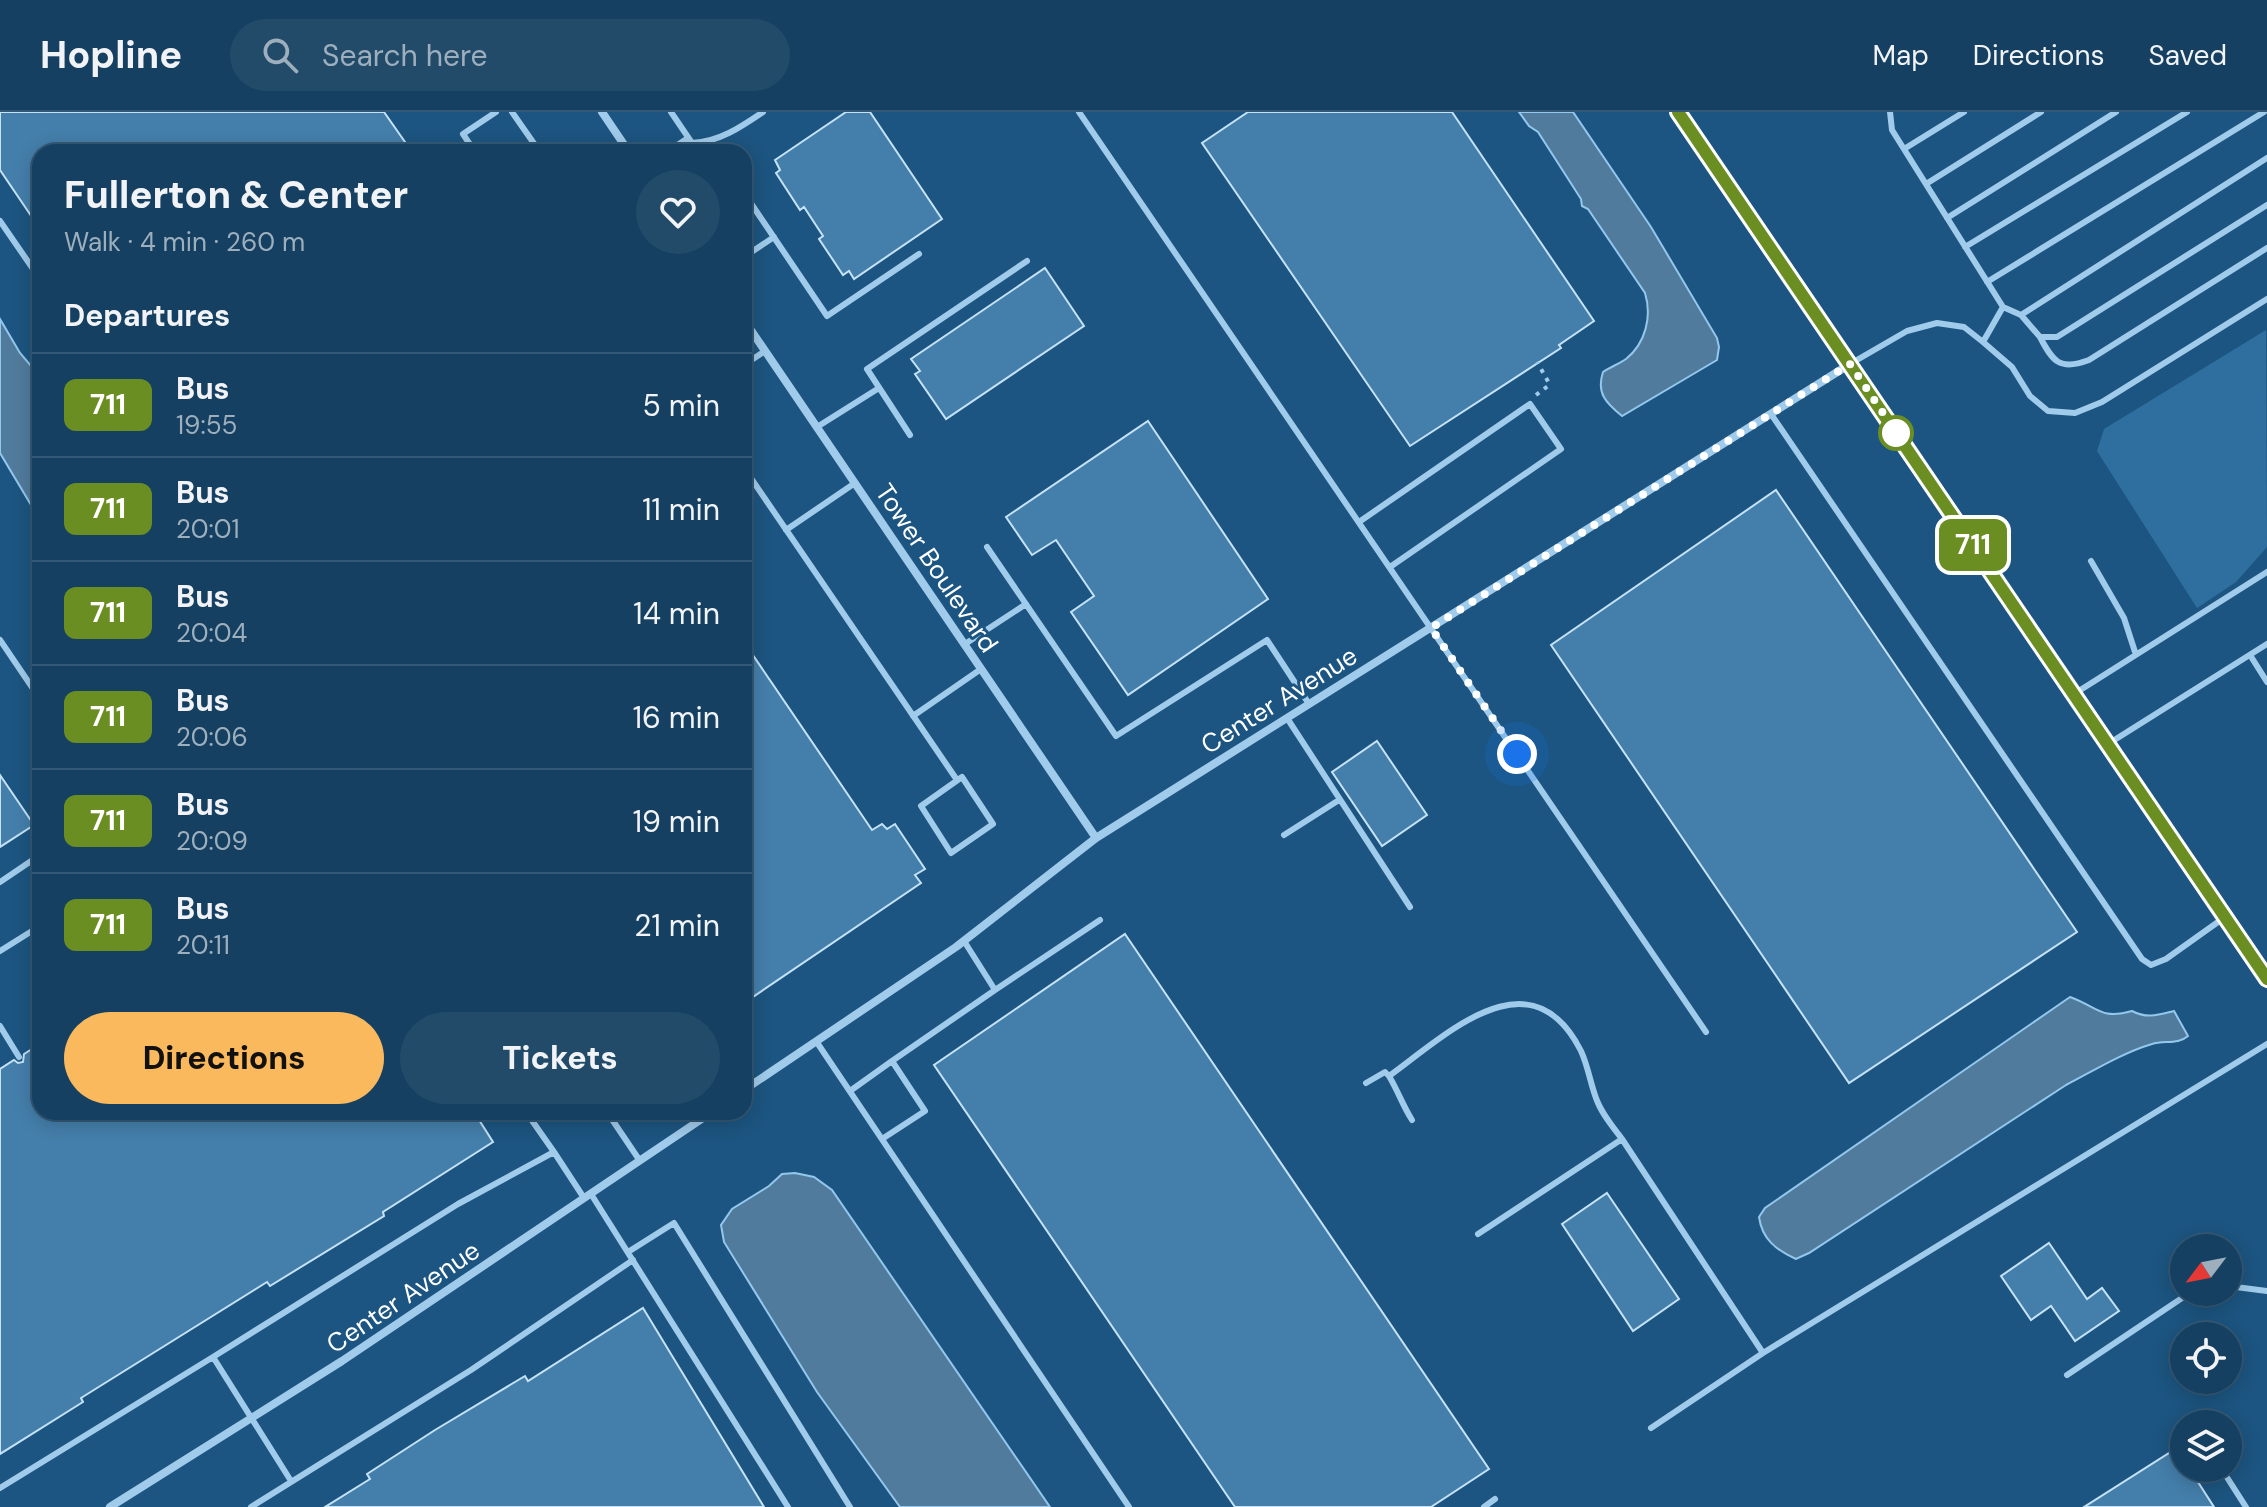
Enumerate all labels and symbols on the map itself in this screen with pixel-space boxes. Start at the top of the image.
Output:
unlabelled marker [1879,416,1913,450]
street label: Tower Boulevard [868,477,1006,659]
line badge: 711 [1927,519,2019,571]
street label: Center Avenue [1195,638,1363,762]
your location [1497,734,1537,774]
street label: Center Avenue [320,1233,486,1361]
north arrow [2170,1234,2242,1306]

